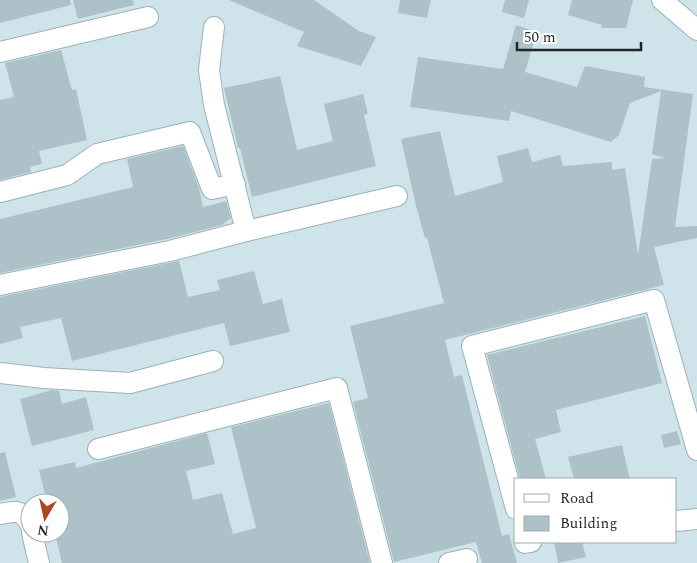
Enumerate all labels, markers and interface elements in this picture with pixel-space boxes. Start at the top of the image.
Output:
scale bar [517,20,641,52]
text: 50 m [524,26,556,49]
legend [514,478,677,543]
text: Road [560,487,594,510]
north arrow [20,493,70,543]
text: Building [560,512,617,535]
text: N [36,519,50,542]

